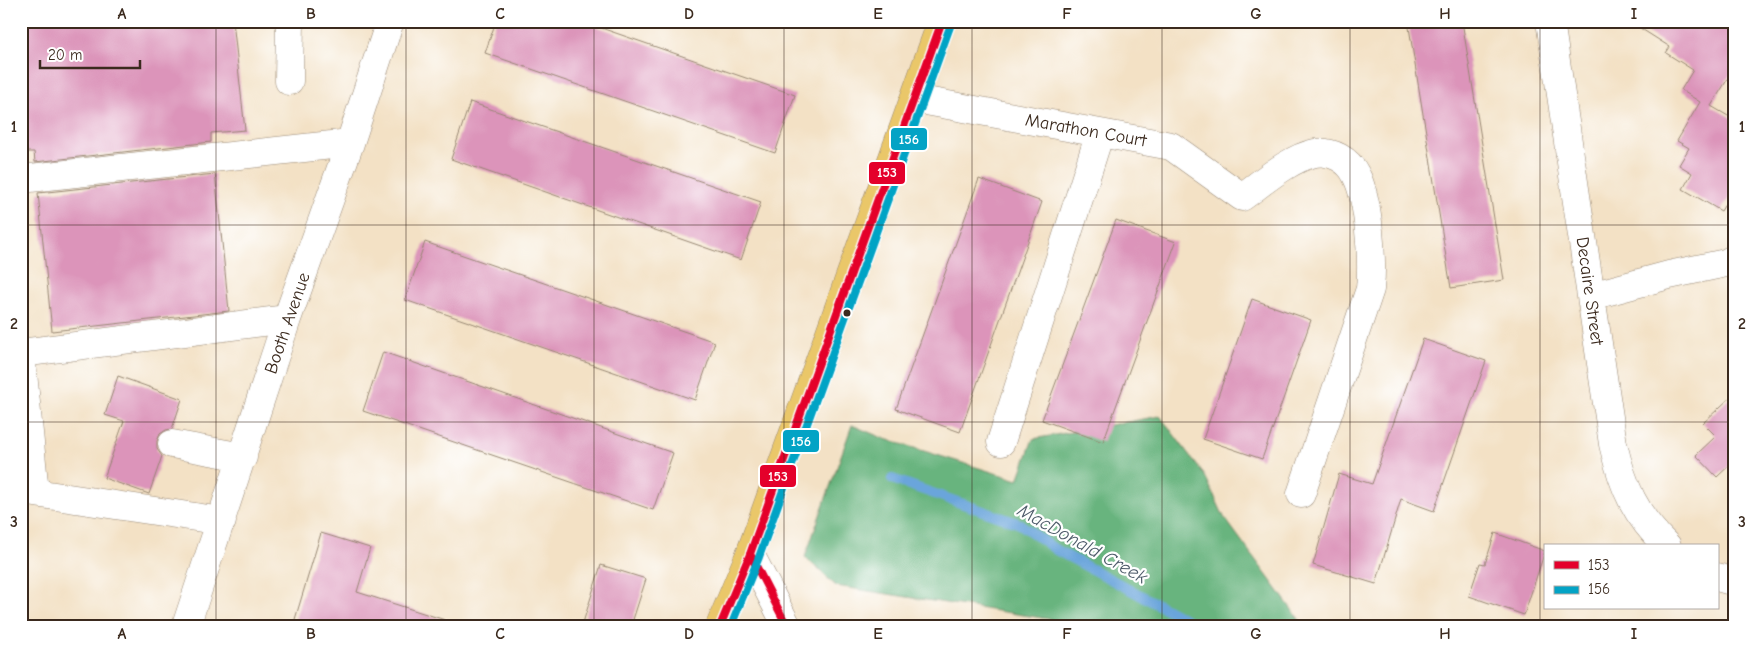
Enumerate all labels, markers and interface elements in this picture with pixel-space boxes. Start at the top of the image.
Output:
text: A [118,5,127,23]
text: B [306,5,316,23]
text: C [495,5,505,23]
text: D [684,5,694,23]
text: E [873,5,883,23]
text: F [1062,5,1072,23]
text: G [1250,5,1262,23]
text: H [1439,5,1451,23]
text: I [1631,5,1637,23]
scale bar [40,38,140,70]
text: 20 m [48,46,82,64]
street label: Marathon Court [1024,109,1149,152]
text: 1 [11,118,17,136]
text: 1 [1739,118,1745,136]
line badge: 156 [890,127,928,151]
text: 156 [899,131,919,148]
line badge: 153 [868,161,906,185]
text: 153 [877,164,897,181]
street label: Decaire Street [1572,235,1608,347]
street label: Booth Avenue [260,270,315,377]
unlabelled marker [842,308,852,318]
text: 2 [10,315,18,333]
text: 2 [1738,315,1746,333]
line badge: 156 [782,429,820,453]
text: 156 [791,433,811,450]
line badge: 153 [759,464,797,488]
text: 153 [768,468,788,485]
water label: MacDonald Creek [1013,499,1152,589]
text: 3 [10,513,18,531]
text: 3 [1738,513,1746,531]
legend [1544,544,1718,610]
text: 153 [1588,556,1610,574]
text: 156 [1588,580,1610,598]
text: A [118,625,127,643]
text: B [306,625,316,643]
text: C [495,625,505,643]
text: D [684,625,694,643]
text: E [873,625,883,643]
text: F [1062,625,1072,643]
text: G [1250,625,1262,643]
text: H [1439,625,1451,643]
text: I [1631,625,1637,643]

